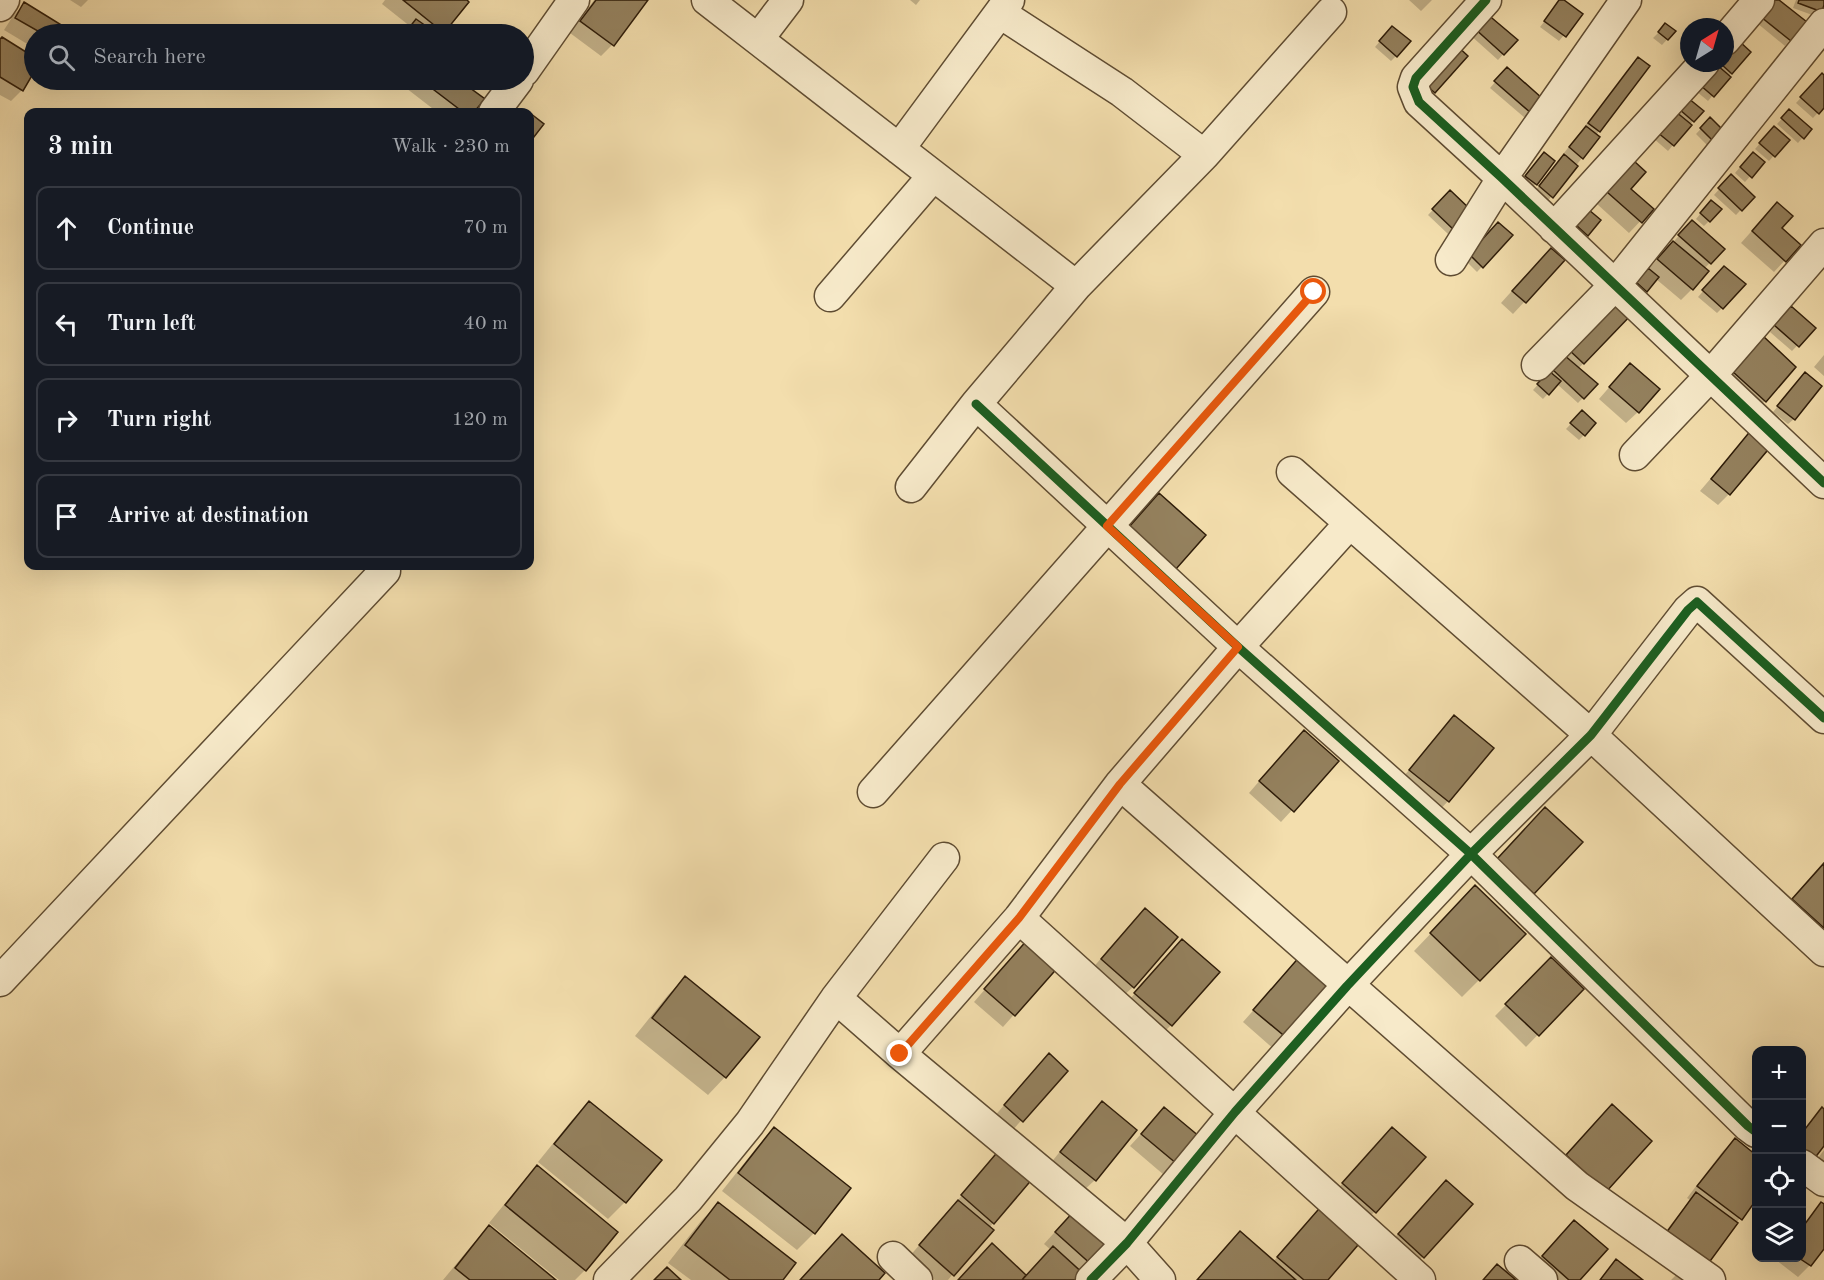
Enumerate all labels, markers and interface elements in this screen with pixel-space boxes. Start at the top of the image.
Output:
north arrow [1680,18,1734,72]
search box [24,24,534,90]
icon: search [45,41,78,74]
text: Search here [93,46,206,68]
text: 3 min [48,134,113,160]
text: Walk · 230 m [391,137,510,157]
icon: ahead [50,212,83,245]
text: Continue [107,217,194,239]
text: 70 m [463,218,508,238]
route start [1300,278,1326,304]
icon: left [50,308,83,341]
text: Turn left [107,313,196,335]
text: 40 m [463,314,508,334]
icon: right [50,404,83,437]
text: Turn right [107,409,211,431]
text: 120 m [452,410,508,430]
icon: arrive [50,500,83,533]
text: Arrive at destination [107,505,309,527]
route end [886,1040,912,1066]
map controls [1752,1046,1806,1262]
button: + [1752,1046,1806,1100]
button: − [1752,1100,1806,1154]
button: locate [1752,1154,1806,1208]
button: layers [1752,1208,1806,1262]

